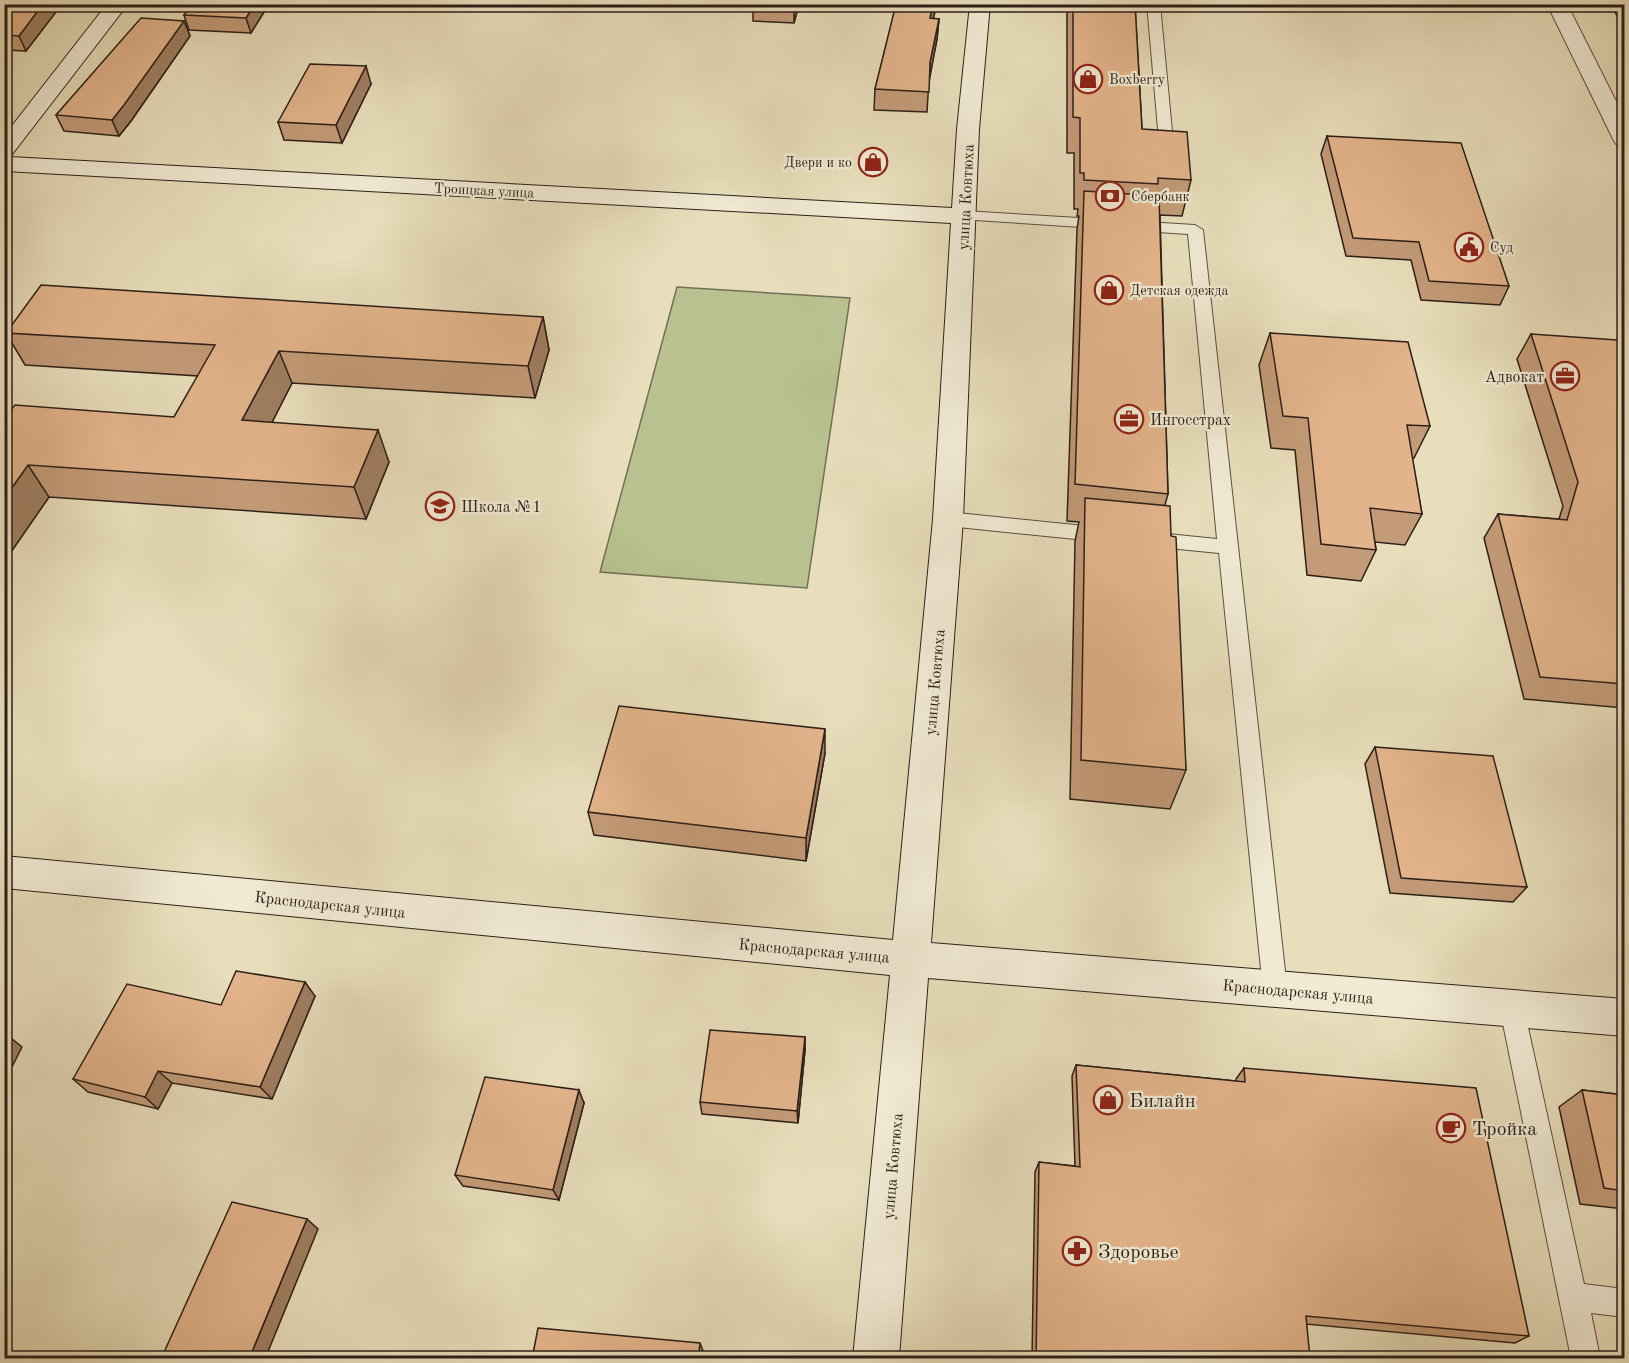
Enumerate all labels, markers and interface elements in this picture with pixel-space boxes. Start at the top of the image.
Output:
shop icon: Boxberry [1072,63,1104,95]
place label: Boxberry [1109,73,1166,87]
street label: улица Ковтюха [956,143,978,251]
shop icon: Двери и ко [857,146,889,178]
place label: Двери и ко [784,156,852,170]
bank icon: Сбербанк [1094,180,1126,212]
street label: Троицкая улица [433,181,535,201]
place label: Сбербанк [1131,190,1190,204]
public building icon: Суд [1453,231,1485,263]
place label: Суд [1490,241,1513,255]
shop icon: Детская одежда [1093,274,1125,306]
place label: Детская одежда [1130,284,1228,298]
office icon: Адвокат [1549,360,1581,392]
place label: Адвокат [1485,370,1544,386]
office icon: Ингосстрах [1113,403,1145,435]
place label: Ингосстрах [1150,413,1231,429]
school or university icon: Школа №1 [424,490,456,522]
place label: Школа №1 [461,500,541,516]
street label: улица Ковтюха [923,628,949,736]
street label: Краснодарская улица [253,890,406,922]
street label: Краснодарская улица [738,937,890,967]
street label: Краснодарская улица [1222,978,1374,1008]
shop icon: Билайн [1092,1084,1124,1116]
place label: Билайн [1129,1092,1196,1112]
street label: улица Ковтюха [881,1112,907,1220]
cafe icon: Тройка [1435,1112,1467,1144]
place label: Тройка [1472,1120,1537,1140]
pharmacy icon: Здоровье [1061,1235,1093,1267]
place label: Здоровье [1098,1243,1179,1263]

